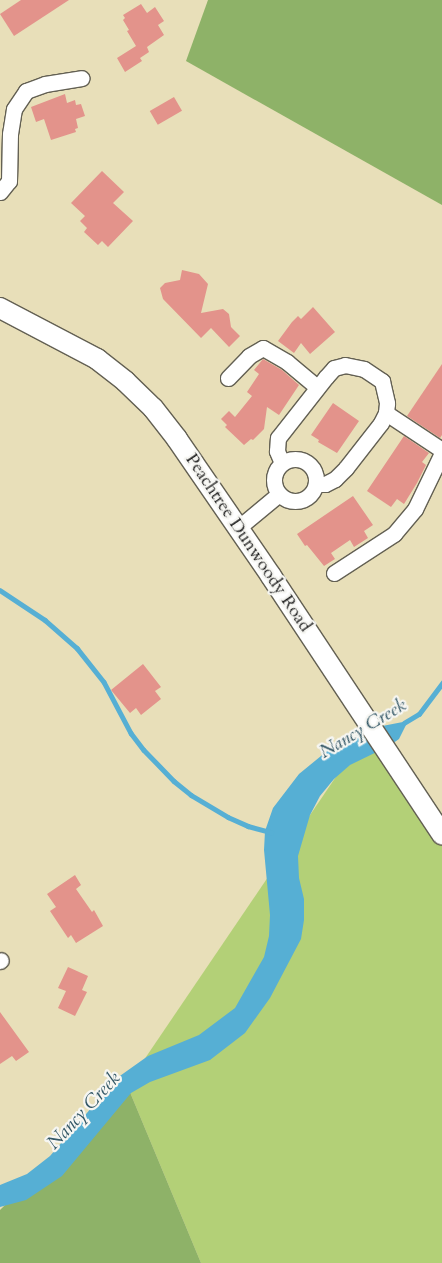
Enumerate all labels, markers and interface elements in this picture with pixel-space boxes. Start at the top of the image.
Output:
street label: Peachtree Dunwoody Road [180,450,316,636]
water label: Nancy Creek [315,694,411,764]
water label: Nancy Creek [42,1068,126,1154]

